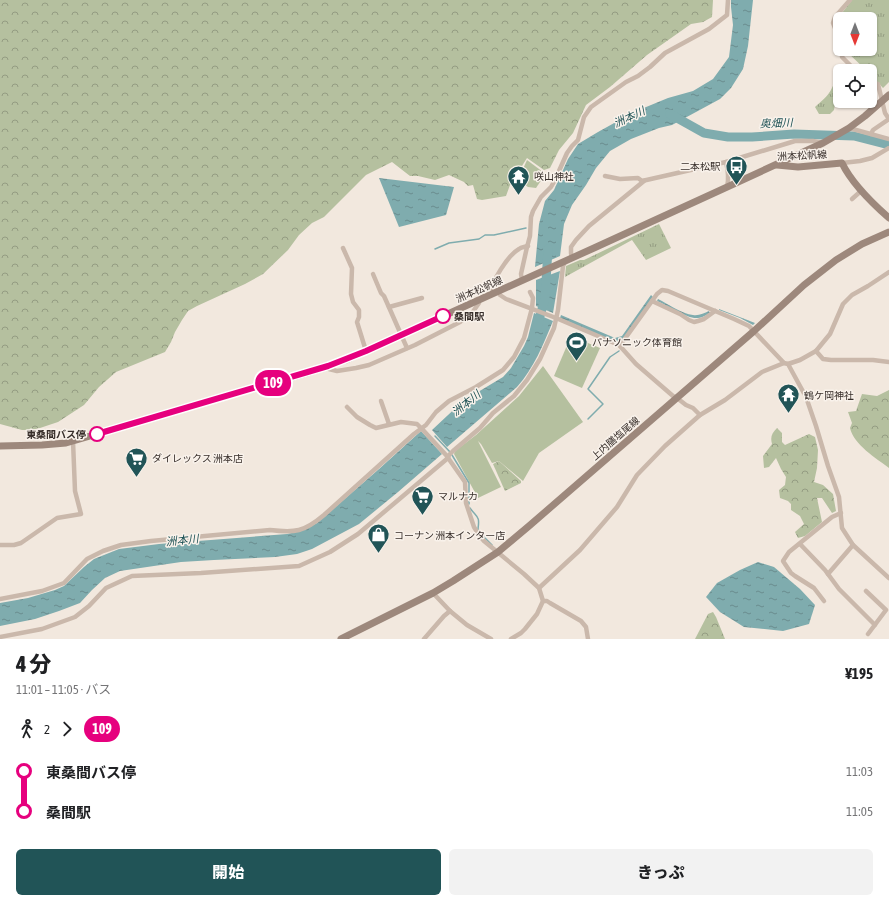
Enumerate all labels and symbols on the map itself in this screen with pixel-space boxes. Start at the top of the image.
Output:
north arrow [833,12,877,56]
water label: 洲本川 [612,104,647,129]
water label: 奥畑川 [759,116,794,130]
street label: 洲本松帆線 [777,149,827,162]
bus stop icon: 二本松駅 [723,153,749,186]
place label: 二本松駅 [680,161,721,172]
temple icon: 咲山神社 [506,163,532,196]
place label: 咲山神社 [534,171,574,182]
street label: 洲本松帆線 [454,274,504,305]
marker: 桑間駅 [435,308,451,324]
place label: 桑間駅 [454,311,485,322]
sports icon: パナソニック体育館 [564,329,590,362]
place label: パナソニック体育館 [592,337,682,348]
line badge: 109 [250,370,296,396]
temple icon: 鶴ケ岡神社 [776,382,802,415]
water label: 洲本川 [449,387,483,418]
place label: 鶴ケ岡神社 [804,390,854,401]
street label: 上内膳塩尾線 [589,415,642,462]
marker: 東桑間バス停 [89,426,105,442]
place label: 東桑間バス停 [26,429,86,440]
supermarket icon: ダイレックス 洲本店 [123,445,149,478]
place label: ダイレックス 洲本店 [152,453,243,464]
supermarket icon: マルナカ [410,483,436,516]
place label: マルナカ [438,491,478,502]
shop icon: コーナン 洲本インター店 [366,522,392,555]
place label: コーナン 洲本インター店 [394,530,505,541]
water label: 洲本川 [165,532,200,548]

